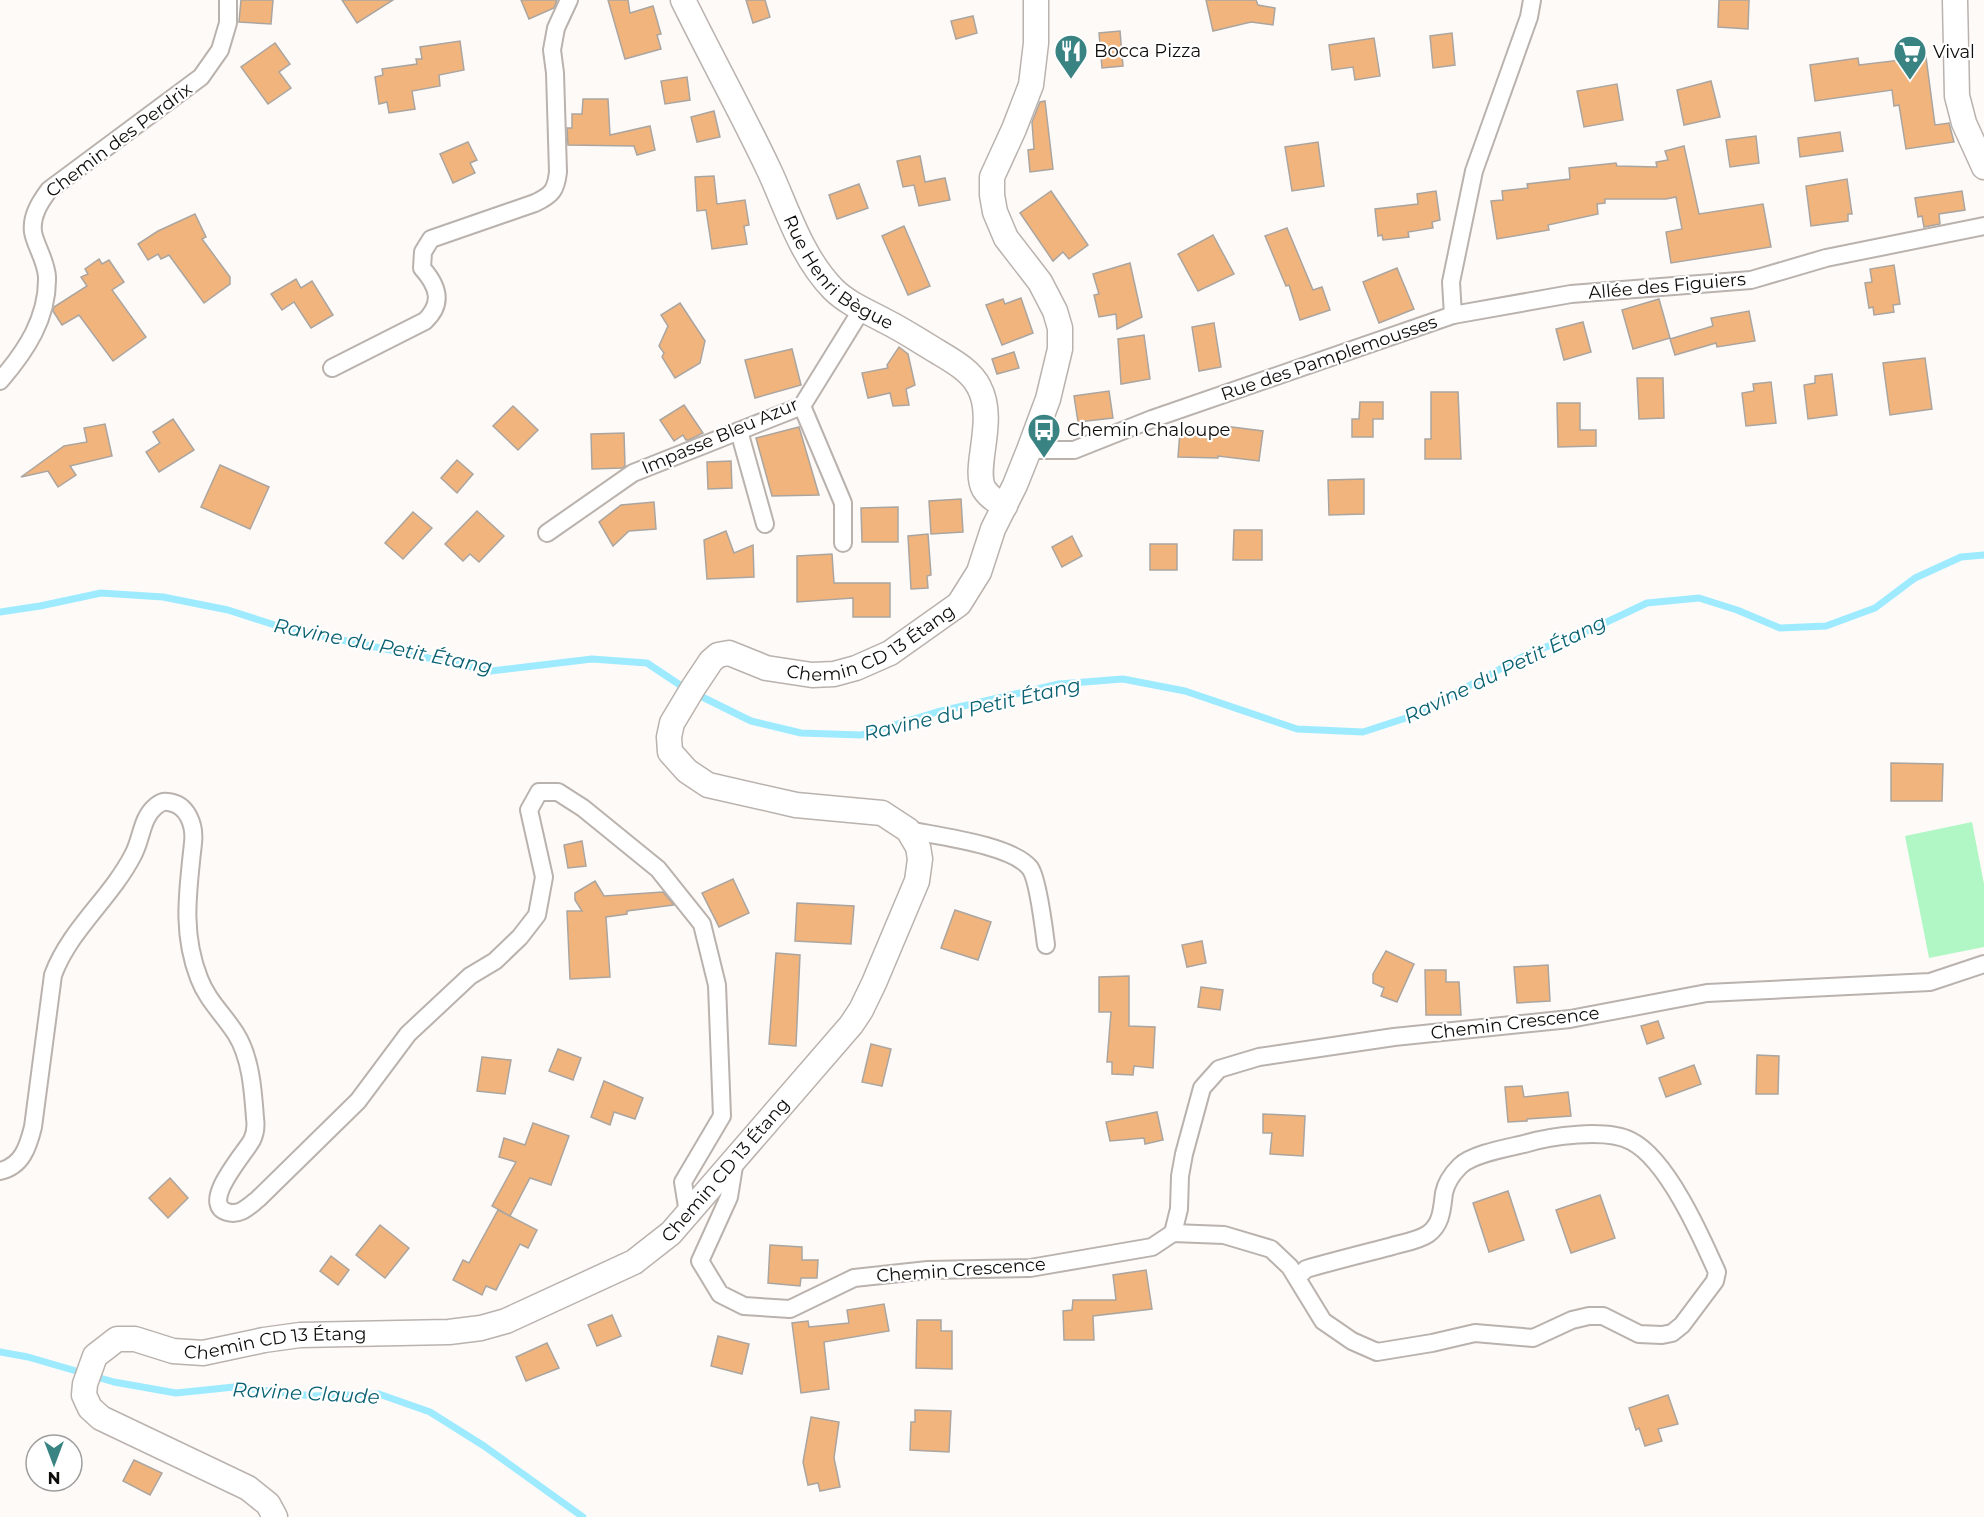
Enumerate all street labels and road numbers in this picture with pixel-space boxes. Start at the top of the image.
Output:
street label: Chemin des Perdrix [42,78,197,202]
street label: Rue Henri Bègue [779,212,897,334]
street label: Allée des Figuiers [1587,268,1747,304]
street label: Rue des Pamplemousses [1218,311,1440,405]
street label: Impasse Bleu Azur [638,393,802,479]
street label: Chemin CD 13 Étang [785,600,959,686]
street label: Chemin Crescence [1429,1002,1601,1044]
street label: Chemin CD 13 Étang [657,1093,794,1247]
street label: Chemin Crescence [875,1253,1047,1287]
street label: Chemin CD 13 Étang [183,1323,367,1364]

